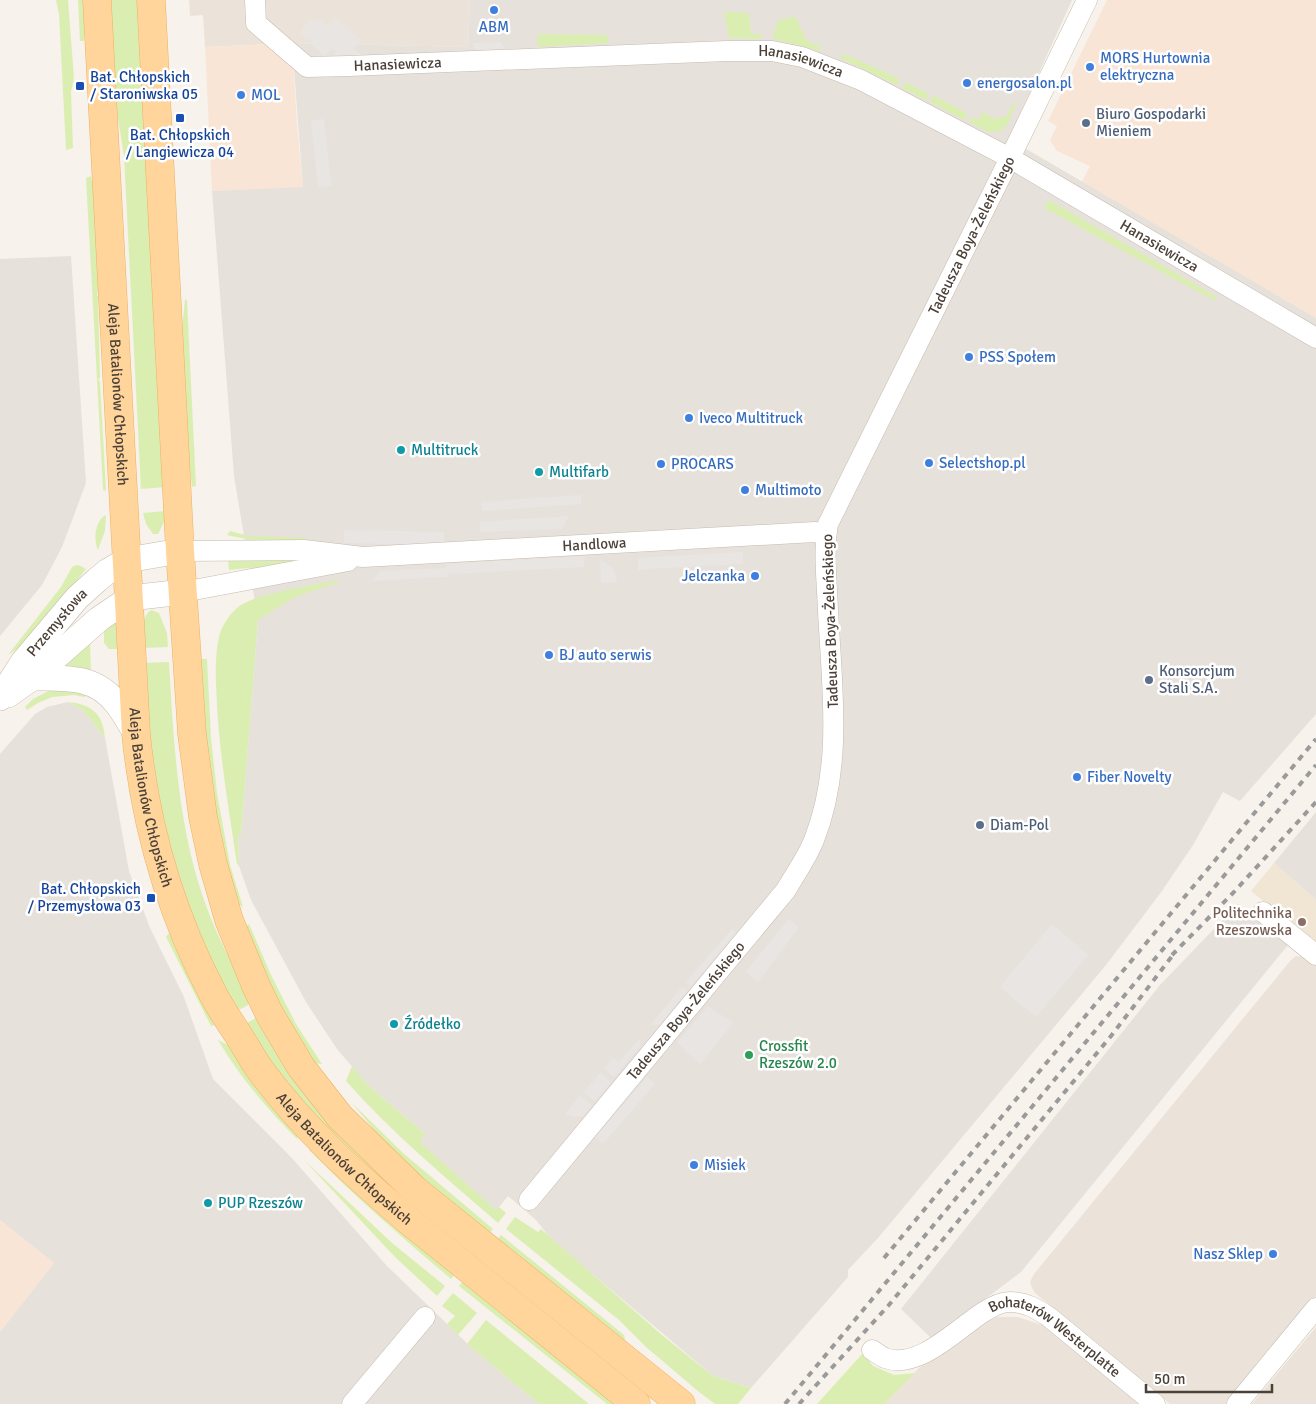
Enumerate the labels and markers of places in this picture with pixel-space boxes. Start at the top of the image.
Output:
marker: ABM [488,4,500,16]
place label: ABM [479,18,509,36]
place label: MORS Hurtownia elektryczna [1100,49,1210,84]
marker: MORS Hurtownia elektryczna [1084,61,1096,73]
place label: Bat. Chłopskich / Staroniwska 05 [90,68,198,103]
place label: energosalon.pl [977,74,1072,92]
marker: energosalon.pl [961,77,973,89]
marker: Bat. Chłopskich / Staroniwska 05 [74,80,86,92]
place label: MOL [251,86,281,104]
marker: MOL [235,89,247,101]
place label: Biuro Gospodarki Mieniem [1096,105,1206,140]
marker: Bat. Chłopskich / Langiewicza 04 [174,112,186,124]
marker: Biuro Gospodarki Mieniem [1080,117,1092,129]
place label: Bat. Chłopskich / Langiewicza 04 [126,126,234,161]
place label: PSS Społem [979,348,1056,366]
marker: PSS Społem [963,351,975,363]
place label: Iveco Multitruck [699,409,803,427]
marker: Iveco Multitruck [683,412,695,424]
place label: Multitruck [411,441,479,459]
marker: Multitruck [395,444,407,456]
place label: Selectshop.pl [939,454,1026,472]
place label: PROCARS [671,455,734,473]
marker: Selectshop.pl [923,457,935,469]
marker: PROCARS [655,458,667,470]
place label: Multifarb [549,463,609,481]
marker: Multifarb [533,466,545,478]
place label: Multimoto [755,481,822,499]
marker: Multimoto [739,484,751,496]
place label: Jelczanka [682,567,745,585]
marker: Jelczanka [749,570,761,582]
place label: BJ auto serwis [559,646,652,664]
marker: BJ auto serwis [543,649,555,661]
place label: Konsorcjum Stali S.A. [1159,662,1235,697]
marker: Konsorcjum Stali S.A. [1143,674,1155,686]
place label: Fiber Novelty [1087,768,1172,786]
marker: Fiber Novelty [1071,771,1083,783]
place label: Diam-Pol [990,816,1049,834]
marker: Diam-Pol [974,819,986,831]
place label: Bat. Chłopskich / Przemysłowa 03 [28,880,141,915]
marker: Bat. Chłopskich / Przemysłowa 03 [145,892,157,904]
place label: Politechnika Rzeszowska [1213,904,1292,939]
marker: Politechnika Rzeszowska [1296,916,1308,928]
place label: Źródełko [404,1014,461,1033]
marker: Źródełko [388,1018,400,1030]
place label: Crossfit Rzeszów 2.0 [759,1037,837,1072]
marker: Crossfit Rzeszów 2.0 [743,1049,755,1061]
place label: Misiek [704,1156,746,1174]
marker: Misiek [688,1159,700,1171]
place label: PUP Rzeszów [218,1194,303,1212]
marker: PUP Rzeszów [202,1197,214,1209]
place label: Nasz Sklep [1193,1245,1263,1263]
marker: Nasz Sklep [1267,1248,1279,1260]

